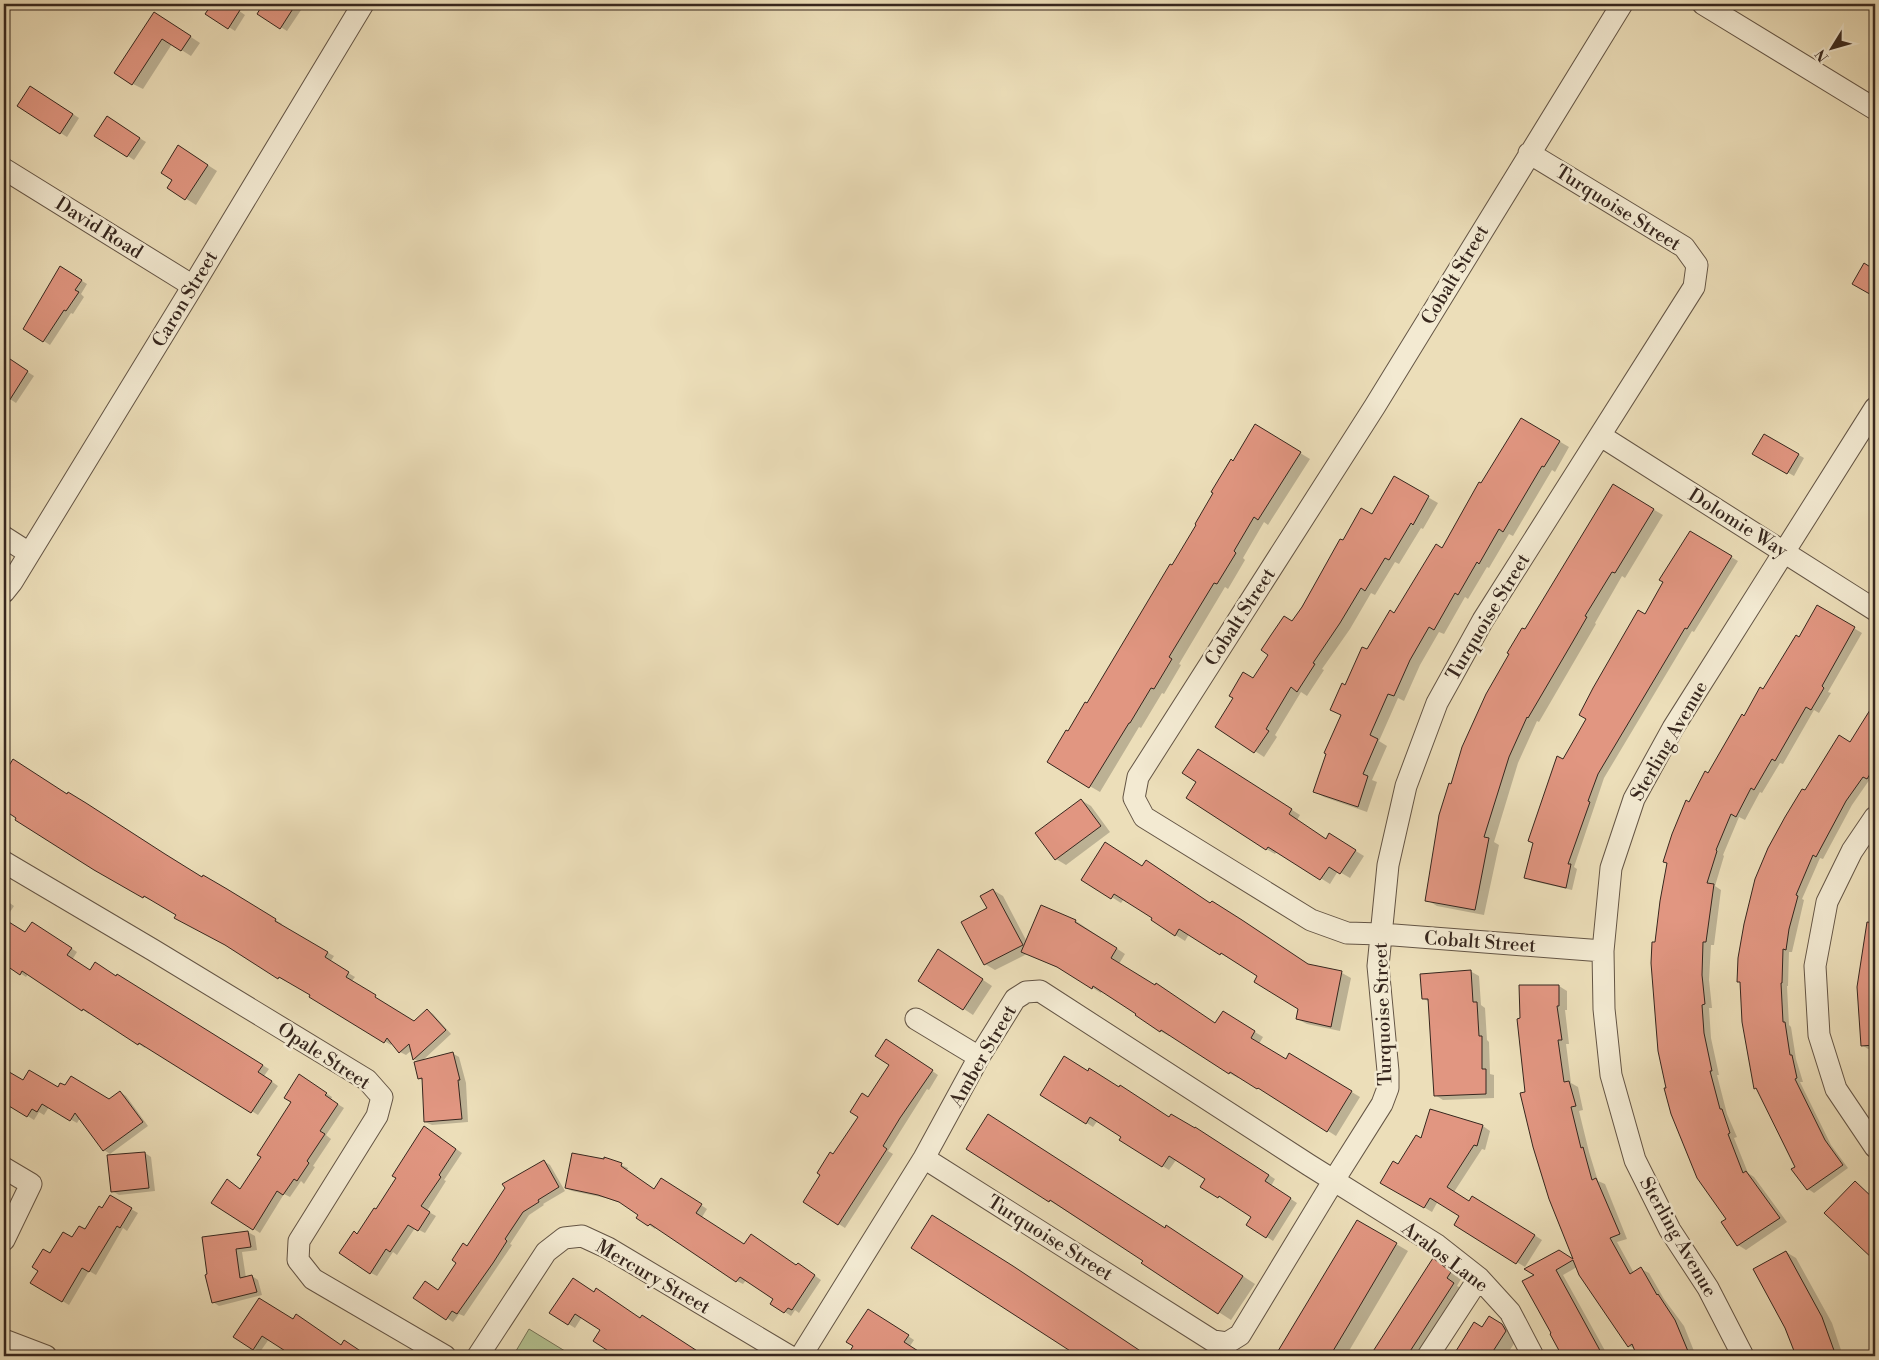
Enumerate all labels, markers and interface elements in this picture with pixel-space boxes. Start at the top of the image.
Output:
north arrow [1806,22,1856,72]
text: N [1812,45,1833,65]
street label: Turquoise Street [1551,160,1685,256]
street label: David Road [51,192,147,264]
street label: Cobalt Street [1416,221,1494,329]
street label: Caron Street [147,246,223,352]
street label: Dolomie Way [1684,483,1793,563]
street label: Turquoise Street [1441,549,1535,685]
street label: Cobalt Street [1199,563,1281,671]
street label: Sterling Avenue [1625,677,1713,805]
street label: Cobalt Street [1423,926,1537,958]
street label: Turquoise Street [1368,942,1397,1086]
street label: Amber Street [944,1000,1022,1112]
street label: Opale Street [273,1017,375,1095]
street label: Sterling Avenue [1634,1173,1722,1301]
street label: Turquoise Street [983,1190,1117,1286]
street label: Aralos Lane [1396,1216,1493,1297]
street label: Mercury Street [591,1234,715,1320]

